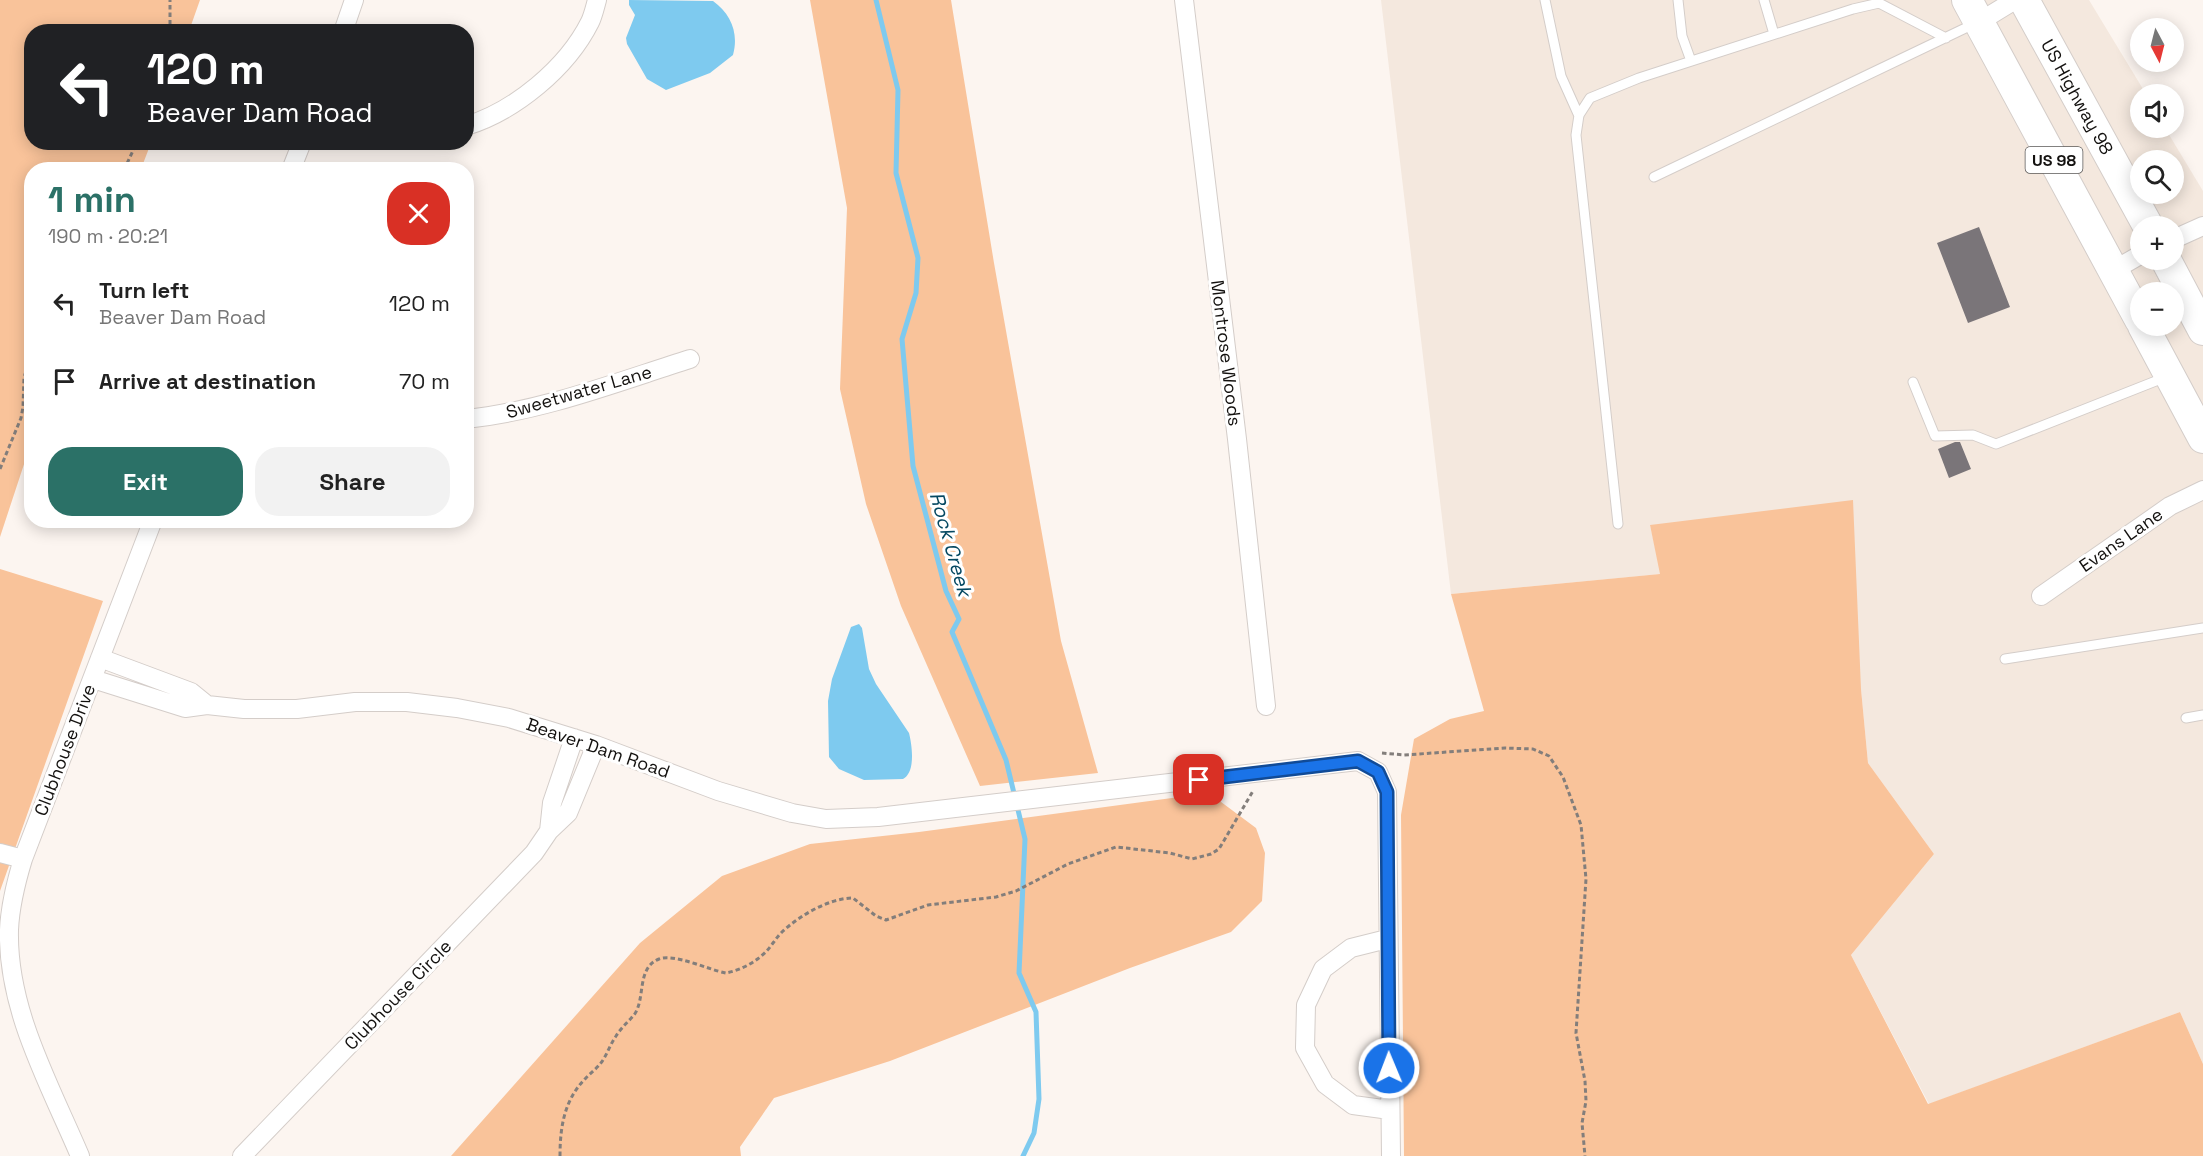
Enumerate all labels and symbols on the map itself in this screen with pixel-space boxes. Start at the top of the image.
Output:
north arrow [2130,18,2184,72]
street label: US Highway 98 [2036,35,2119,159]
road number: US 98 [2026,147,2082,173]
street label: Montrose Woods [1206,279,1247,427]
street label: Sweetwater Lane [503,360,654,423]
water label: Rock Creek [924,489,979,601]
street label: Evans Lane [2074,502,2167,577]
street label: Clubhouse Drive [29,681,100,819]
street label: Beaver Dam Road [523,712,673,783]
pin [1173,754,1224,805]
street label: Clubhouse Circle [339,935,456,1055]
position arrow [1357,1036,1421,1100]

